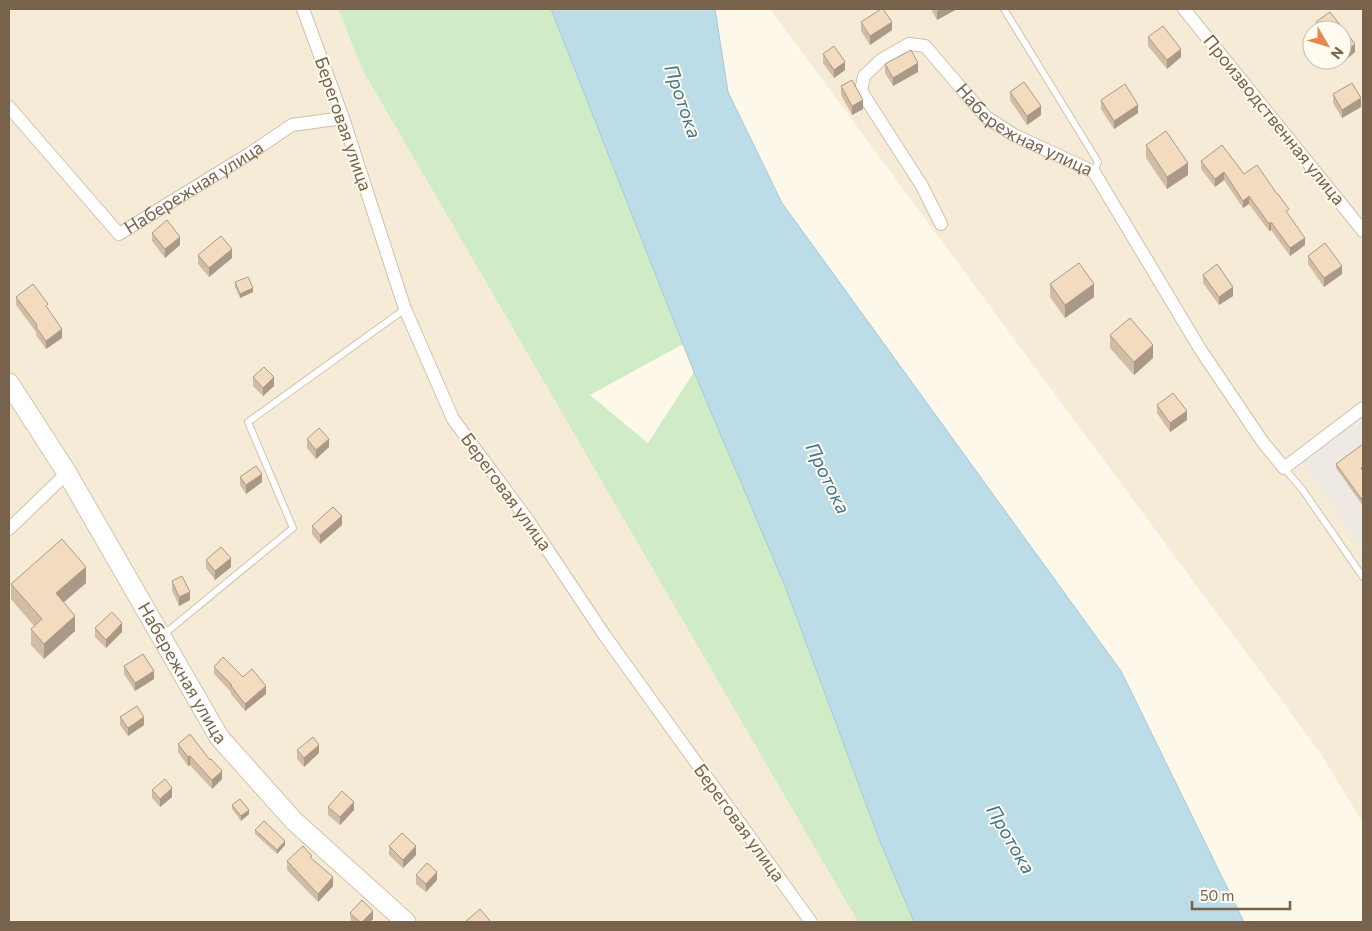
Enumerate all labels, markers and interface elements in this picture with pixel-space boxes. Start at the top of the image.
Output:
north arrow [1302,20,1352,70]
street label: Производственная улица [1199,30,1350,209]
text: N [1328,44,1348,63]
street label: Береговая улица [311,54,377,194]
water label: Протока [660,61,707,141]
street label: Набережная улица [952,78,1097,180]
street label: Набережная улица [120,136,267,238]
street label: Береговая улица [457,428,557,555]
water label: Протока [801,438,856,517]
street label: Набережная улица [134,598,232,748]
street label: Береговая улица [690,759,790,886]
water label: Протока [982,800,1041,878]
scale bar [1192,878,1290,910]
text: 50 m [1200,886,1234,904]

